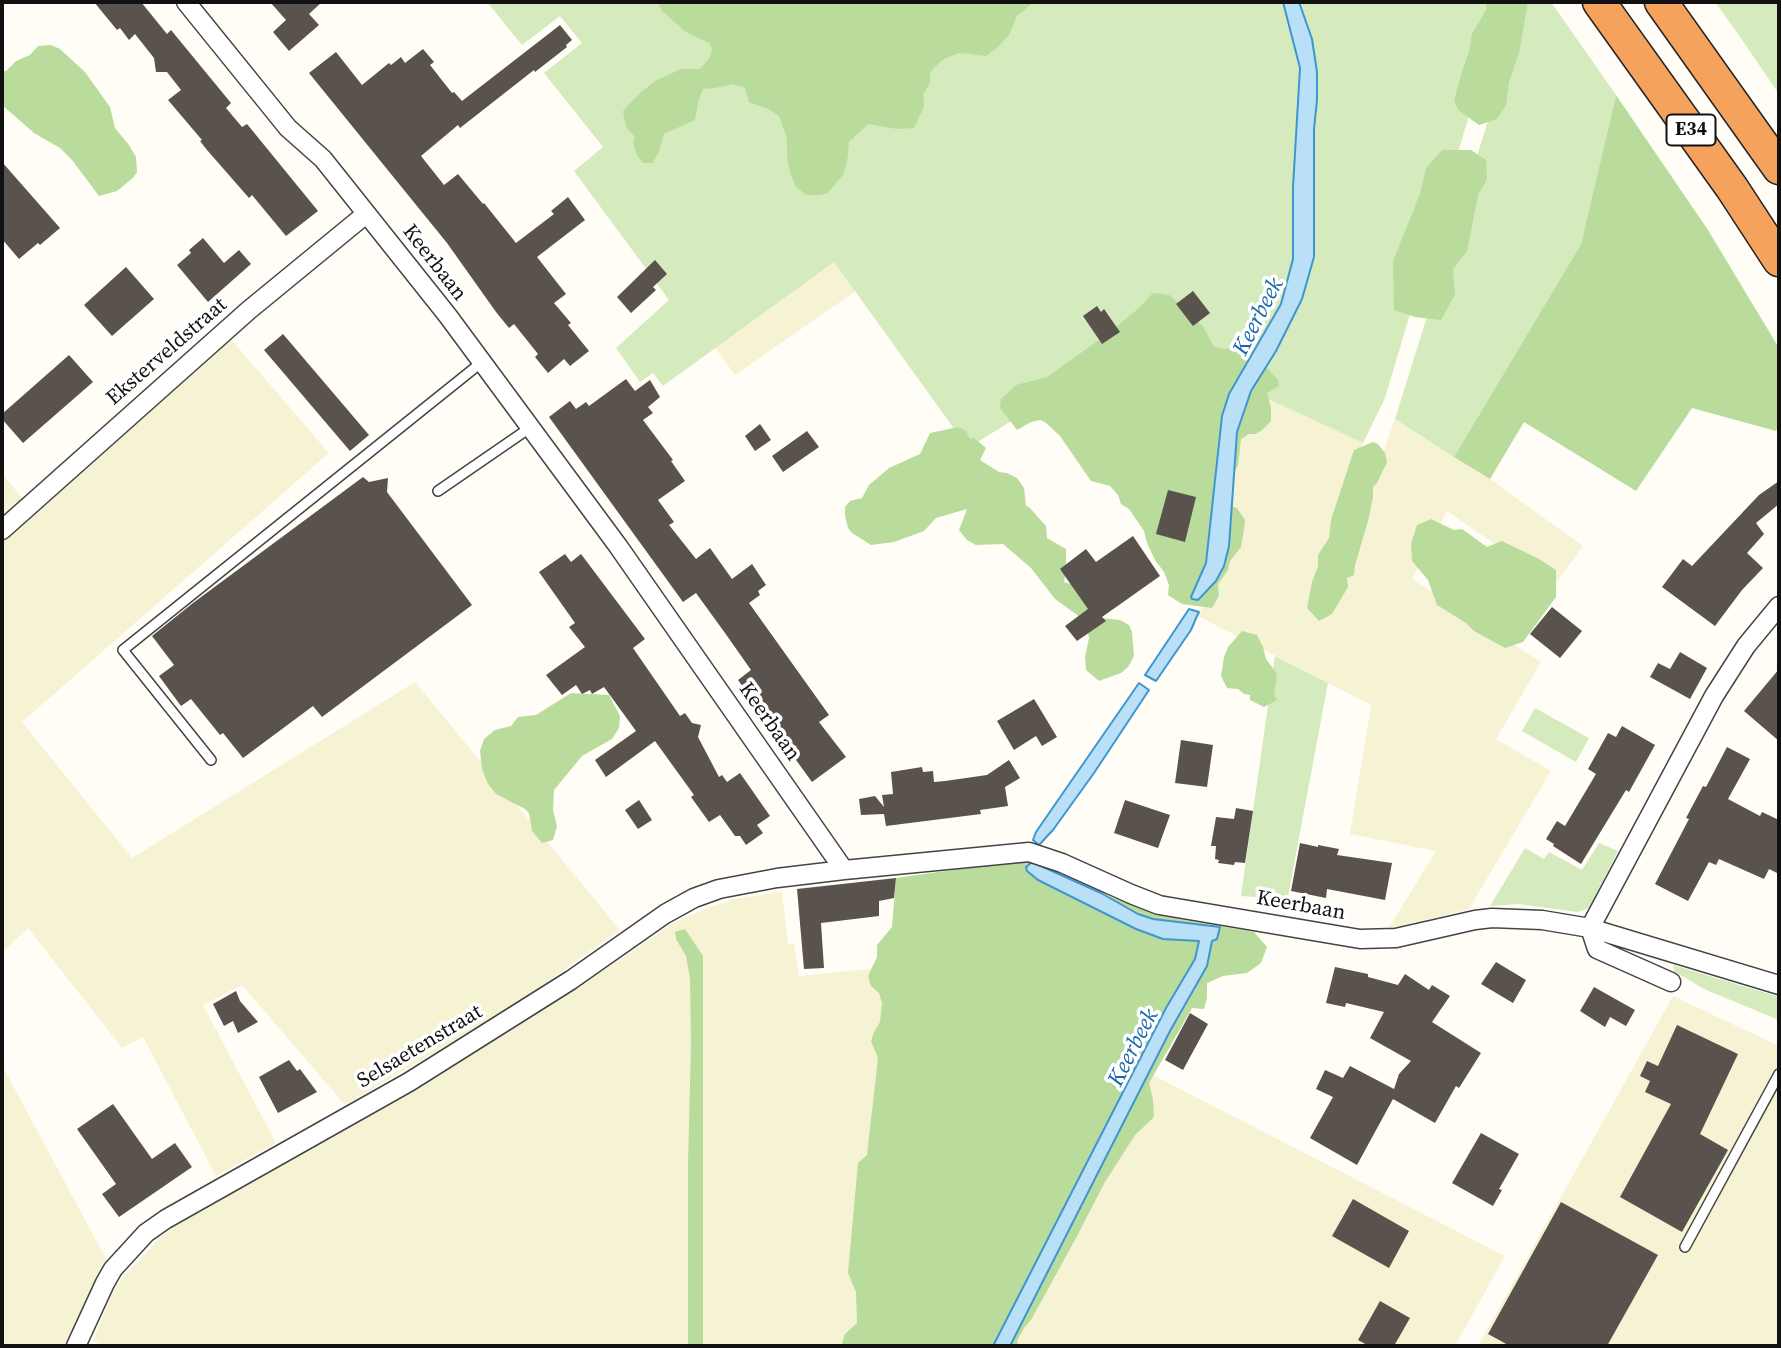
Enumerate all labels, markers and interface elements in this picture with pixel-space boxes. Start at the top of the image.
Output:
road number: E34 [1666,114,1716,146]
street label: Keerbaan [396,220,472,306]
water label: Keerbeek [1228,274,1290,360]
street label: Eksterveldstraat [102,293,232,411]
street label: Keerbaan [733,678,805,766]
street label: Keerbaan [1255,886,1347,926]
street label: Selsaetenstraat [353,1000,487,1094]
water label: Keerbeek [1103,1005,1165,1091]

